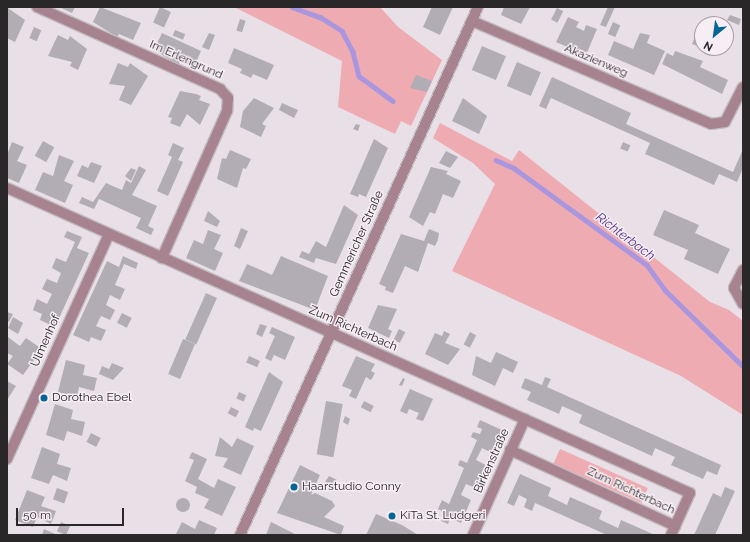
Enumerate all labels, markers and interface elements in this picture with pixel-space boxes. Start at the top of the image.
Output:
north arrow [694,16,734,56]
street label: Im Erlengrund [147,37,225,83]
text: N [702,38,715,54]
street label: Akazienweg [562,41,630,81]
street label: Gemmericher Straße [327,189,387,299]
water label: Richterbach [592,210,658,264]
street label: Zum Richterbach [307,303,399,355]
street label: Ulmenhof [28,313,64,369]
place label: Dorothea Ebel [52,391,131,405]
marker: Dorothea Ebel [39,393,49,403]
street label: Birkenstraße [471,427,513,495]
street label: Zum Richterbach [585,464,677,518]
place label: Haarstudio Conny [302,480,401,494]
marker: Haarstudio Conny [289,482,299,492]
scale bar [18,500,126,526]
text: 50 m [23,508,51,522]
place label: KiTa St. Ludgeri [400,509,485,523]
marker: KiTa St. Ludgeri [387,511,397,521]

